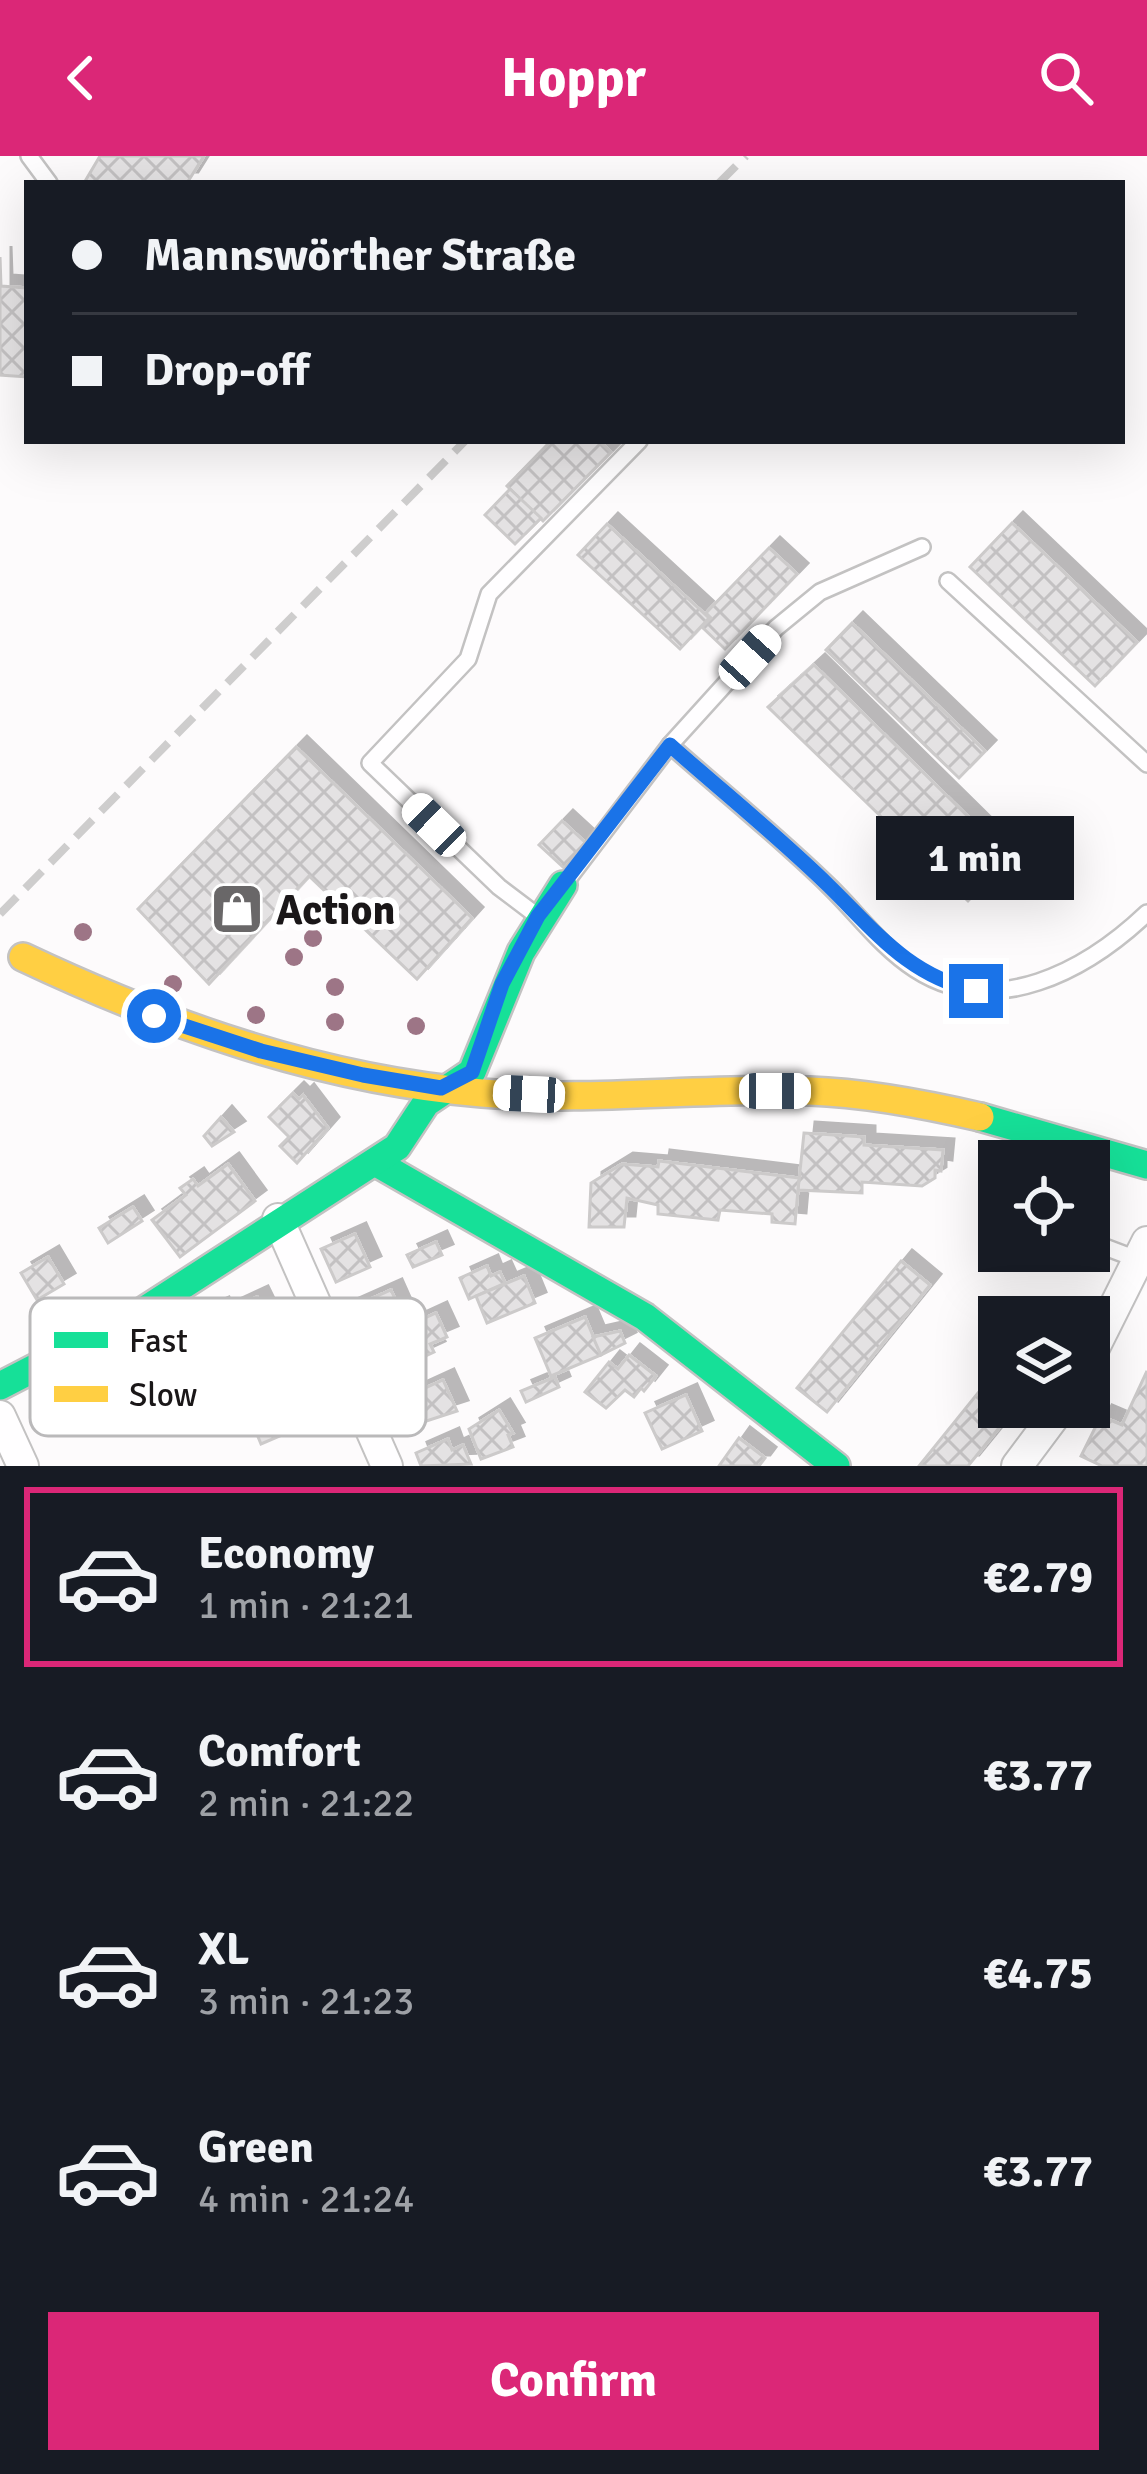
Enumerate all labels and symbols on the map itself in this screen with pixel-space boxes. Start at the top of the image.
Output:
car [713,618,787,696]
car [396,787,472,863]
callout: 1 min [877,817,1075,901]
shop icon: Action [209,881,265,937]
place label: Action [276,885,395,936]
route end [949,964,1003,1018]
route start [127,989,181,1043]
car [739,1073,811,1109]
car [492,1074,566,1114]
legend [30,1298,426,1436]
text: Fast [129,1321,188,1362]
text: Slow [129,1375,198,1416]

